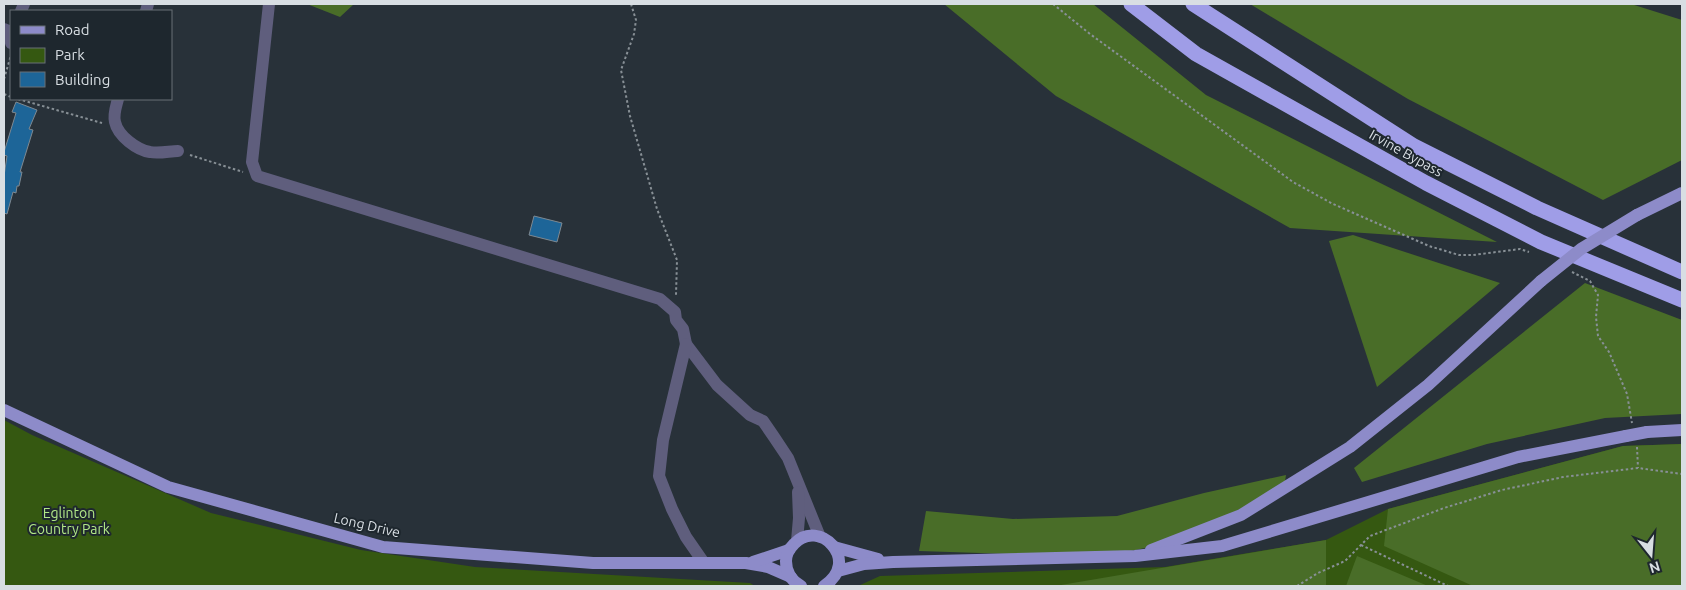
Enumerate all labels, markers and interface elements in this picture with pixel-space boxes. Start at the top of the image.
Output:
legend [10,10,172,100]
text: Road [55,21,90,38]
text: Park [55,46,85,63]
text: Building [55,71,110,88]
street label: Irvine Bypass [1366,126,1446,180]
park label: Eglinton Country Park [28,505,110,537]
street label: Long Drive [332,510,402,540]
north arrow [1626,530,1676,580]
text: N [1647,558,1662,577]

